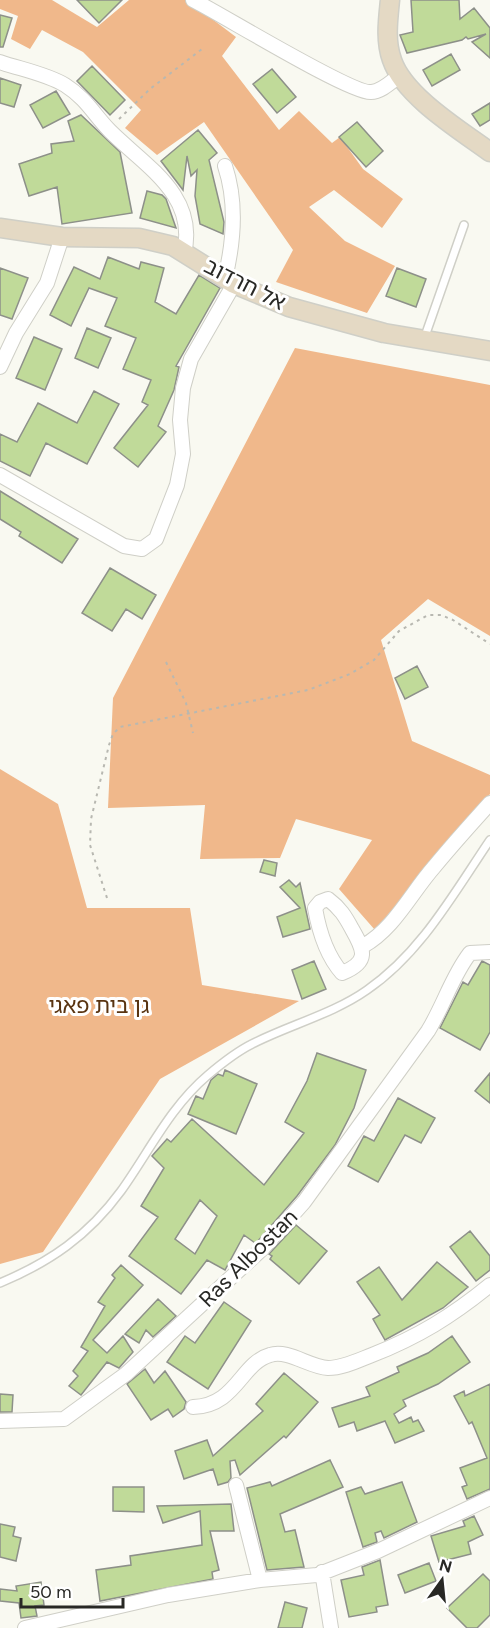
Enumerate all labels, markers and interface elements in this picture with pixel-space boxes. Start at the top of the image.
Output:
street label: אל חרדוב [200,252,290,316]
park label: גן בית פאגי [48,992,150,1019]
street label: Ras Albostan [193,1203,303,1313]
north arrow [412,1550,472,1610]
text: N [437,1555,454,1577]
scale bar [21,1571,123,1609]
text: 50 m [30,1581,72,1603]

